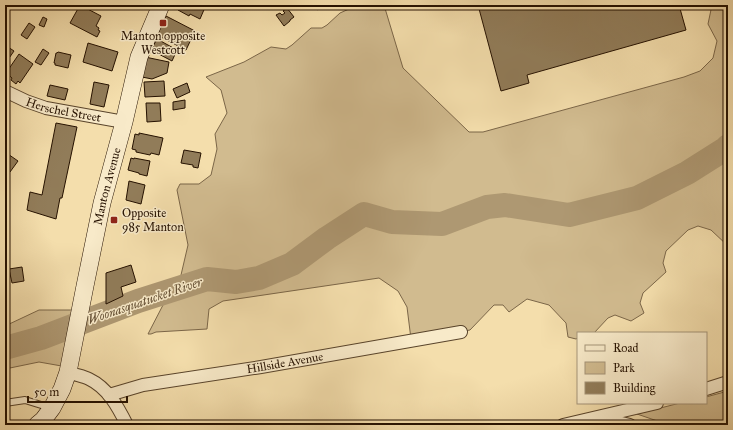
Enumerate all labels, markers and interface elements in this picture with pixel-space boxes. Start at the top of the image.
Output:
marker: Manton opposite Westcott [158,18,168,28]
place label: Manton opposite Westcott [121,29,205,57]
street label: Herschel Street [24,95,103,125]
street label: Manton Avenue [91,146,124,226]
place label: Opposite 985 Manton [122,206,184,234]
marker: Opposite 985 Manton [109,215,119,225]
water label: Woonasquatucket River [86,274,205,328]
legend [577,332,707,404]
text: Road [613,341,639,355]
street label: Hillside Avenue [246,349,324,376]
text: Park [613,361,635,375]
scale bar [28,378,127,404]
text: Building [613,381,656,396]
text: 50 m [34,385,59,399]

